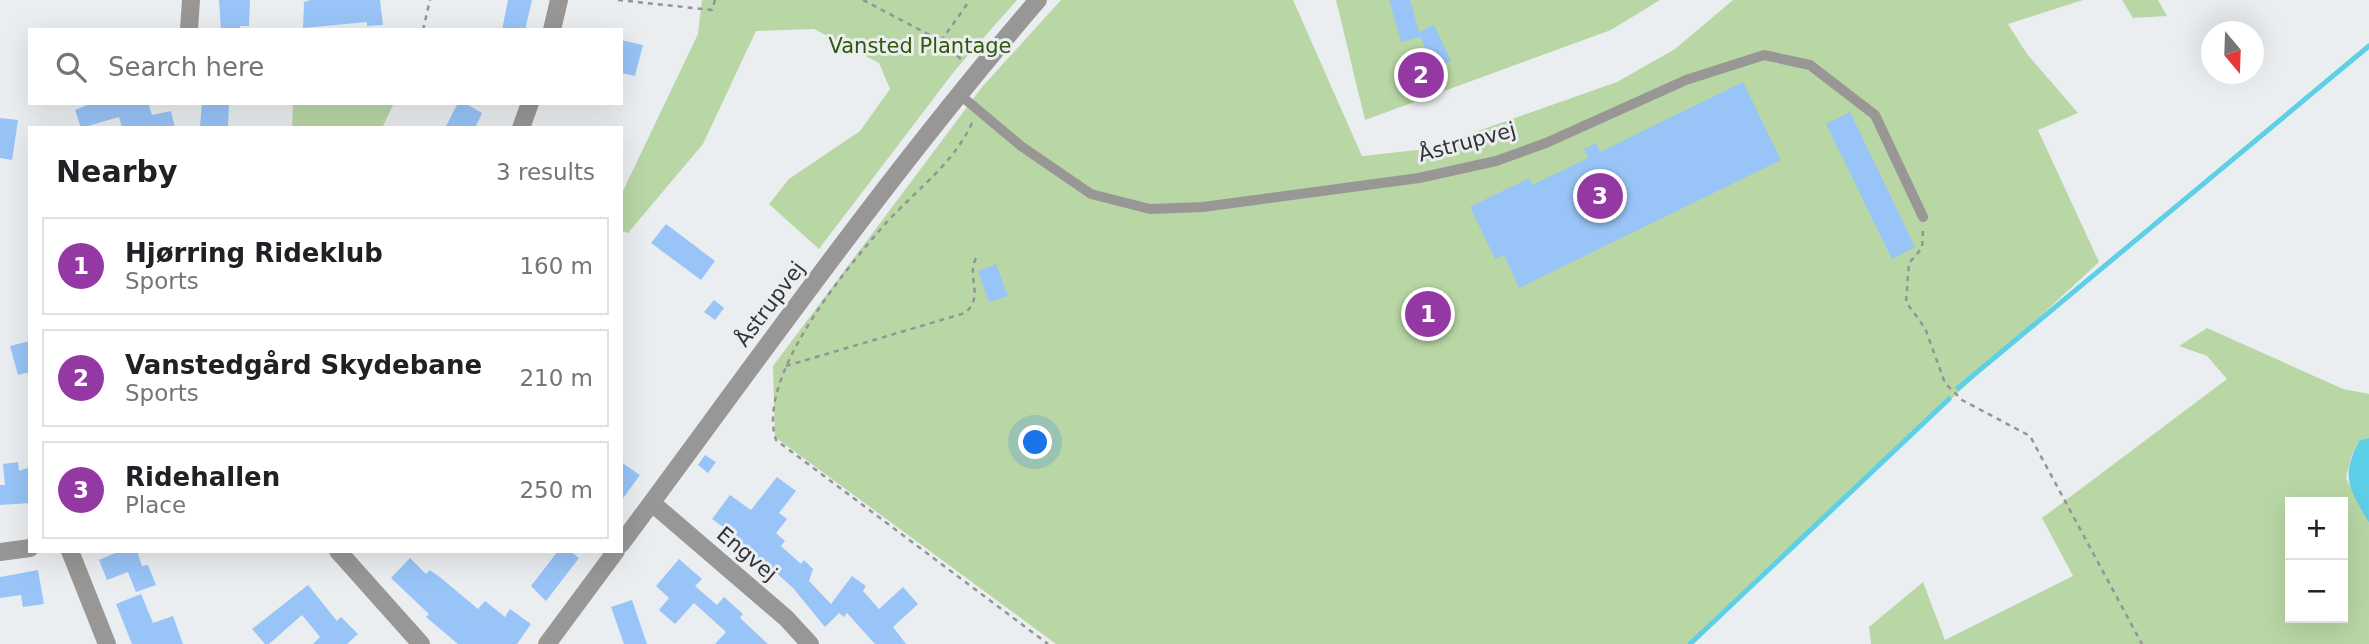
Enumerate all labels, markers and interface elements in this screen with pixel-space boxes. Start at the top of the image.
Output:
north arrow [2201,21,2264,84]
search box [28,28,623,105]
park label: Vansted Plantage [828,34,1012,58]
icon: search [52,48,90,86]
pin: 2 [1398,49,1444,101]
text: Search here [108,52,264,82]
street label: Åstrupvej [1415,116,1518,167]
text: Nearby [56,154,178,189]
text: 3 results [496,159,595,185]
pin: 3 [1577,170,1623,222]
text: Hjørring Rideklub [125,238,383,268]
text: 1 [73,253,89,279]
text: 160 m [519,253,593,279]
street label: Åstrupvej [729,256,810,351]
text: Sports [125,268,199,294]
pin: 1 [1405,288,1451,340]
text: Vanstedgård Skydebane [125,350,482,380]
text: 2 [73,365,89,391]
text: 210 m [519,365,593,391]
text: Sports [125,380,199,406]
your location [1018,425,1052,459]
text: Ridehallen [125,462,280,492]
text: 3 [73,477,89,503]
text: 250 m [519,477,593,503]
text: Place [125,492,186,518]
map controls [2285,497,2348,623]
button: + [2285,497,2348,560]
street label: Engvej [712,522,782,586]
button: − [2285,560,2348,623]

